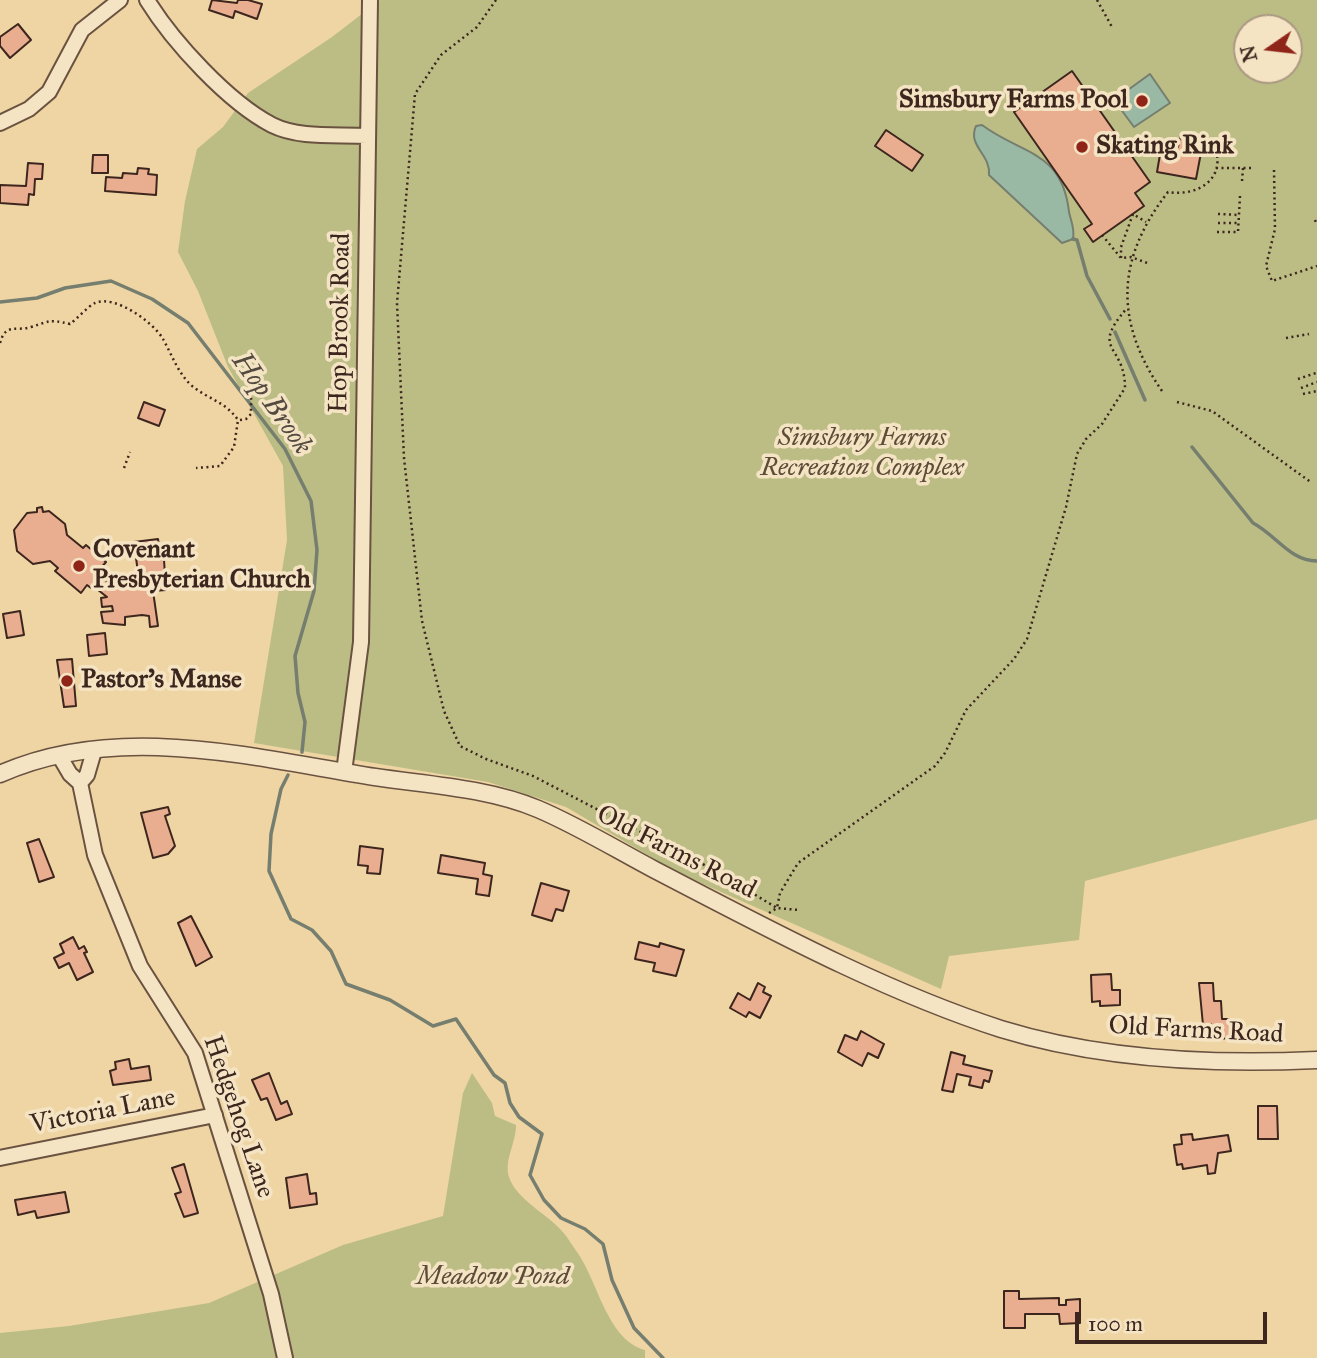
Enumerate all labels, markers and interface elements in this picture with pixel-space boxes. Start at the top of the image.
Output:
north arrow [1233,14,1303,84]
text: N [1236,43,1262,64]
place label: Simsbury Farms Pool [899,85,1128,117]
marker: Simsbury Farms Pool [1134,93,1150,109]
place label: Skating Rink [1096,131,1234,163]
marker: Skating Rink [1074,139,1090,155]
street label: Hop Brook Road [324,233,358,413]
water label: Hop Brook [224,346,318,462]
park label: Simsbury Farms Recreation Complex [760,423,964,485]
place label: Covenant Presbyterian Church [93,535,311,596]
marker: Covenant Presbyterian Church [71,558,87,574]
place label: Pastor's Manse [81,665,242,697]
marker: Pastor's Manse [59,673,75,689]
street label: Old Farms Road [591,799,761,907]
street label: Old Farms Road [1108,1011,1284,1051]
street label: Hedgehog Lane [196,1032,280,1202]
street label: Victoria Lane [28,1083,178,1141]
park label: Meadow Pond [416,1262,570,1294]
scale bar [1079,1298,1272,1342]
text: 100 m [1088,1311,1143,1337]

